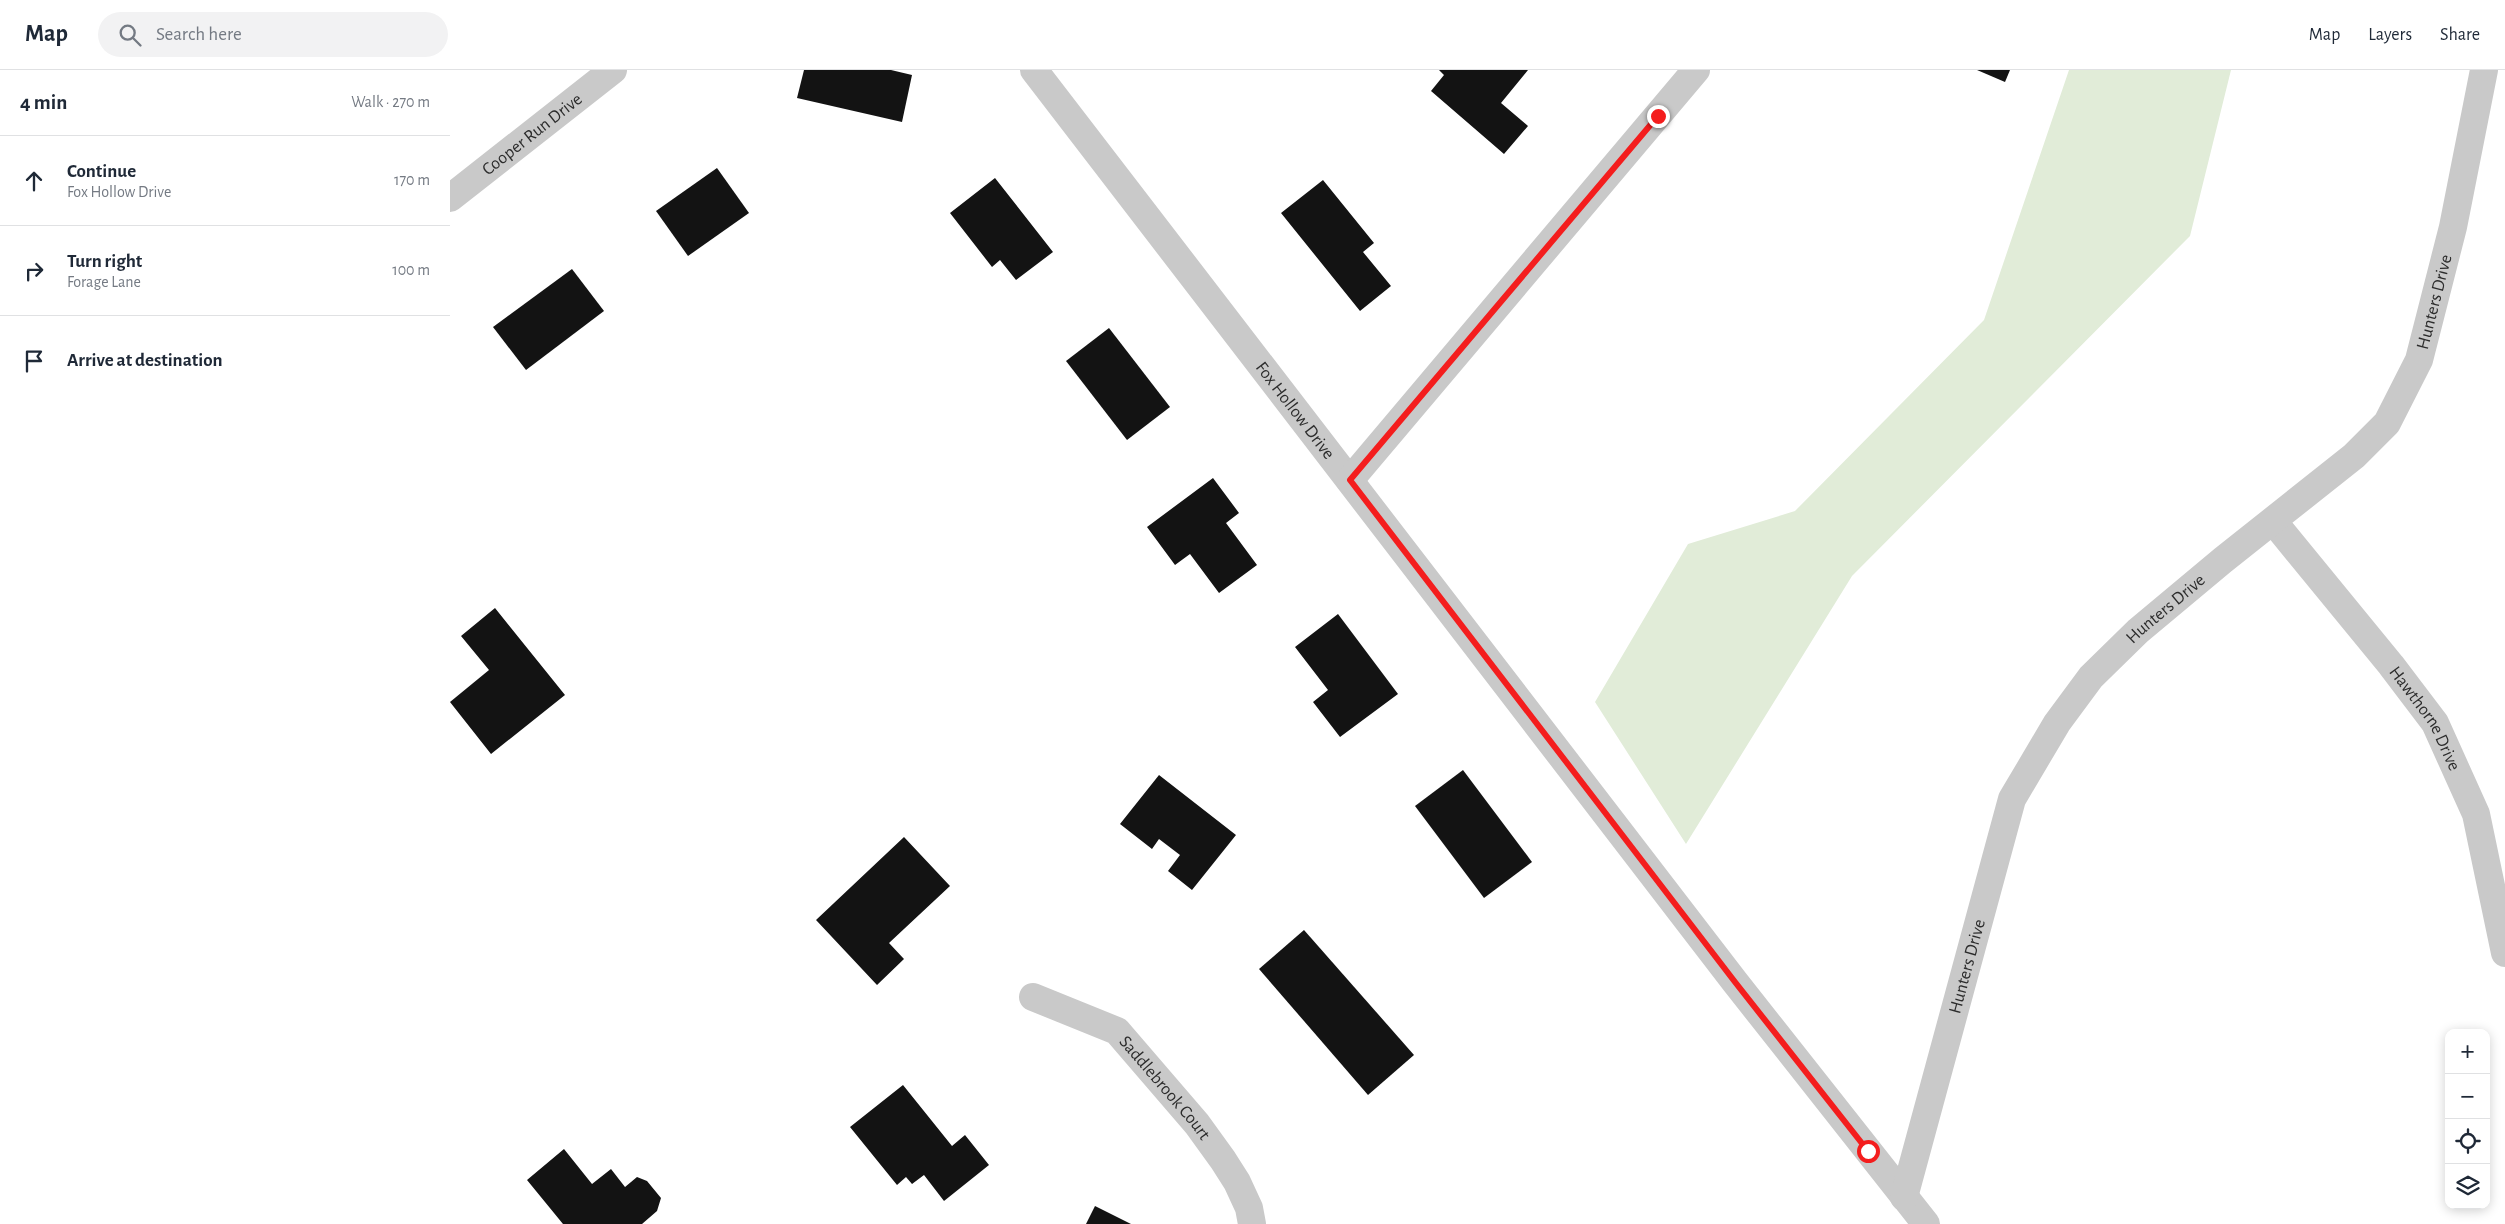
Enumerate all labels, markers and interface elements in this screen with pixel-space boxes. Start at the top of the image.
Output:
search box [98,12,448,57]
icon: search [116,21,144,49]
text: Map [25,22,68,46]
text: Search here [156,25,242,44]
text: Map [2309,26,2340,44]
text: Layers [2368,26,2412,44]
text: Share [2440,26,2480,44]
street label: Cooper Run Drive [479,90,586,179]
text: 4 min [20,92,67,113]
text: Walk · 270 m [351,94,430,110]
route end [1647,105,1670,128]
text: Continue [67,162,136,181]
icon: ahead [20,167,48,195]
text: 170 m [394,172,430,188]
text: Fox Hollow Drive [67,184,171,200]
text: Turn right [67,252,142,271]
street label: Hunters Drive [2414,253,2456,351]
icon: right [20,257,48,285]
text: 100 m [392,262,430,278]
text: Forage Lane [67,274,141,290]
icon: arrive [20,347,48,375]
text: Arrive at destination [67,351,223,370]
street label: Fox Hollow Drive [1252,359,1338,463]
street label: Hunters Drive [2123,571,2209,647]
street label: Hawthorne Drive [2385,663,2463,774]
street label: Hunters Drive [1946,917,1989,1016]
map controls [2445,1029,2490,1209]
button: + [2445,1029,2490,1074]
street label: Saddlebrook Court [1116,1033,1213,1144]
button: − [2445,1074,2490,1119]
button: locate [2445,1119,2490,1164]
route start [1857,1140,1880,1163]
button: layers [2445,1164,2490,1209]

